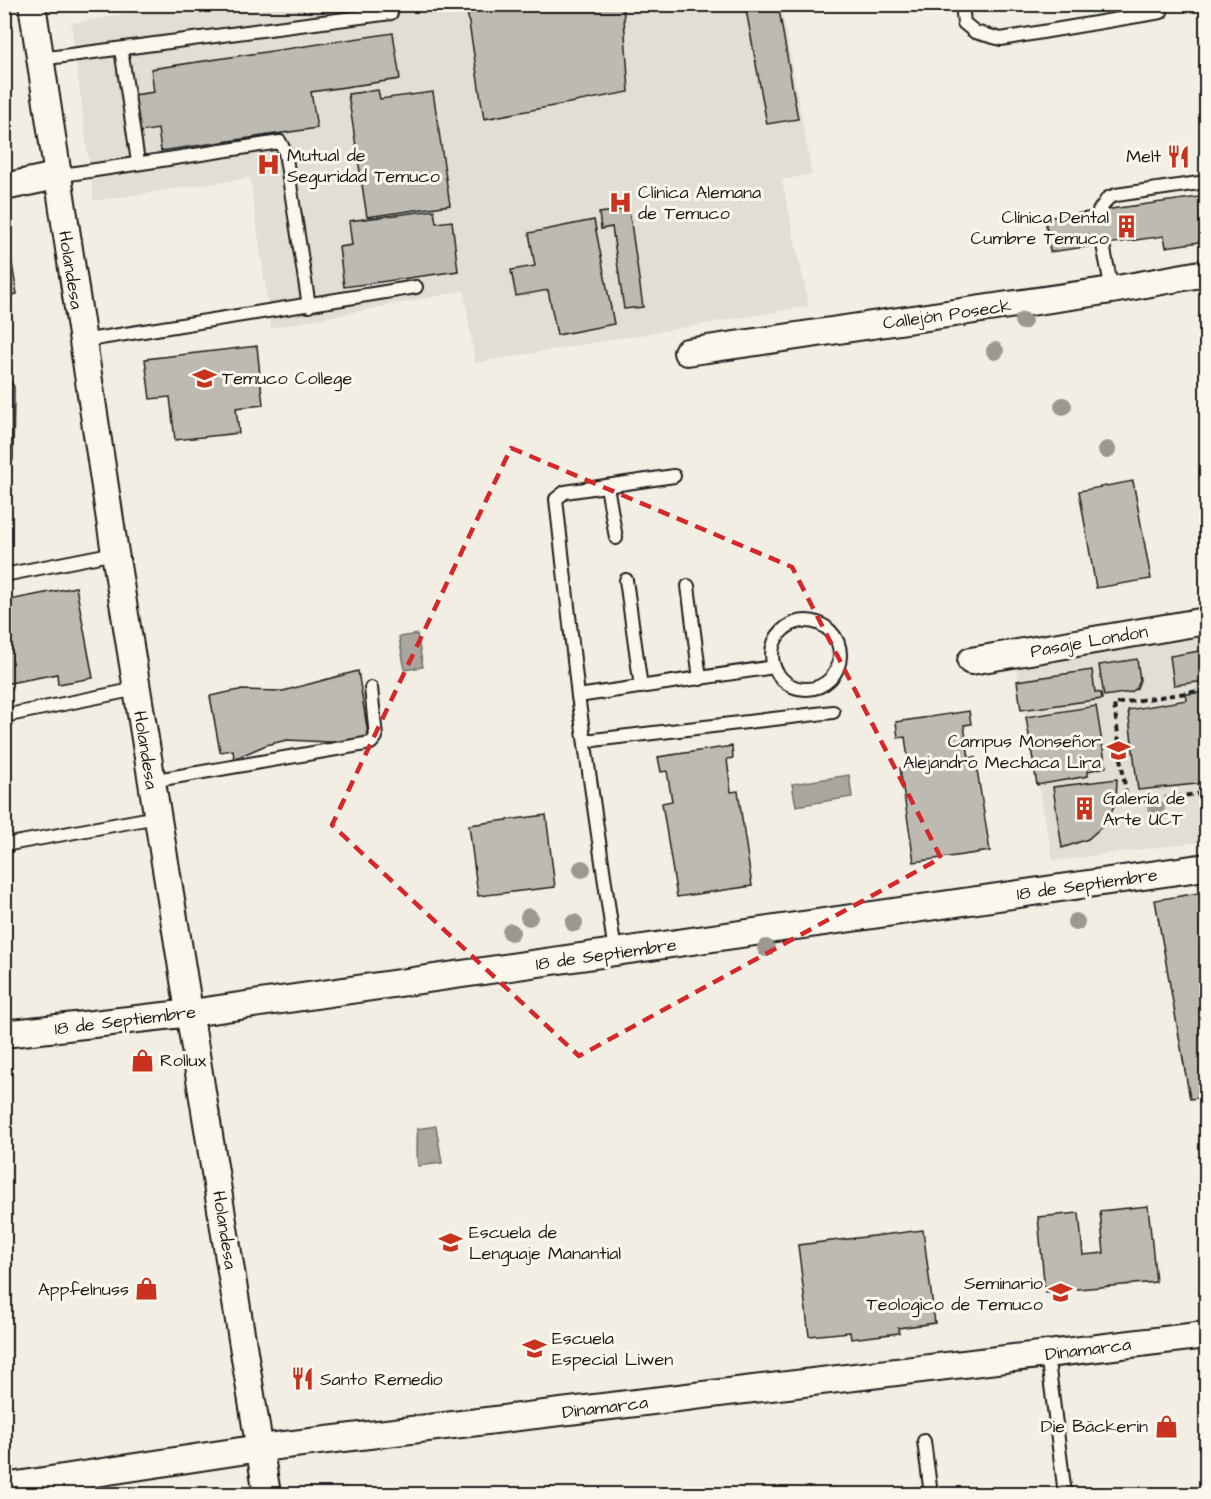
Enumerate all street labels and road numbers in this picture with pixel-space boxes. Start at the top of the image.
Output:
street label: Holandesa [52,229,89,311]
street label: Callejón Poseck [881,293,1013,336]
street label: Pasaje London [1028,619,1150,664]
street label: Holandesa [127,709,164,791]
street label: 18 de Septiembre [1015,862,1159,907]
street label: 18 de Septiembre [534,932,678,977]
street label: 18 de Septiembre [53,999,197,1042]
street label: Holandesa [206,1189,243,1271]
street label: Dinamarca [1044,1332,1132,1367]
street label: Dinamarca [561,1390,649,1425]

